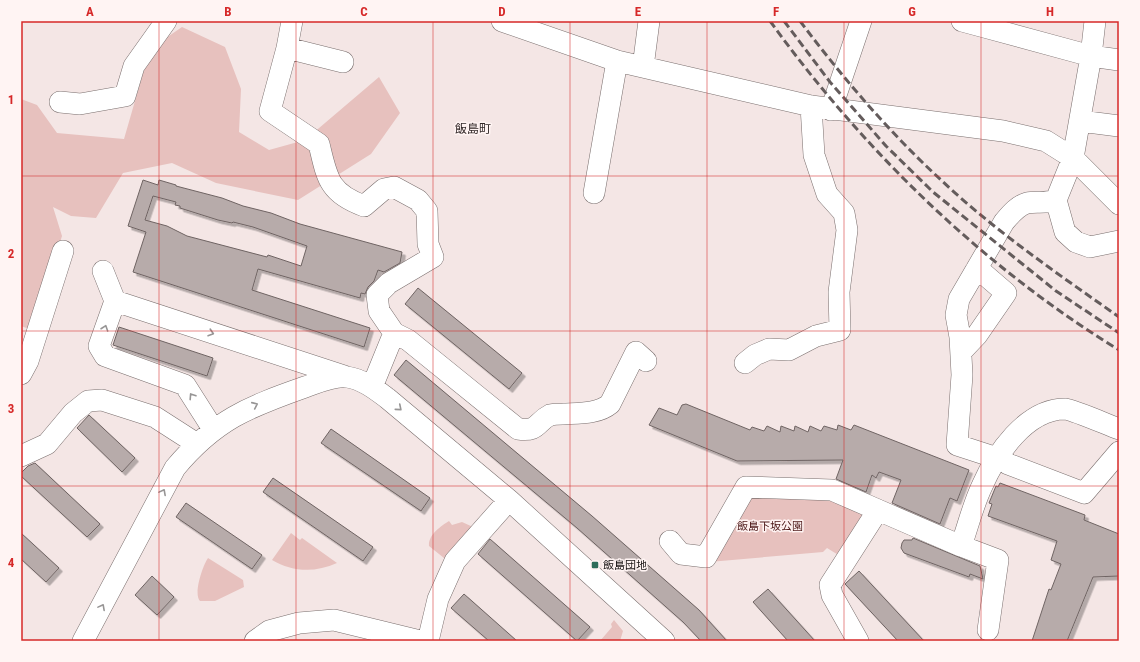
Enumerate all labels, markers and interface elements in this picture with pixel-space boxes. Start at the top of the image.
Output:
text: A [86,4,94,19]
text: B [224,4,232,19]
text: C [360,4,368,19]
text: D [498,4,506,19]
text: E [635,4,642,19]
text: F [773,4,779,19]
text: G [908,4,916,19]
text: H [1046,4,1054,19]
text: 1 [8,92,14,107]
district label: 飯島町 [455,122,491,136]
text: 2 [8,246,15,261]
one-way arrow [100,324,108,331]
one-way arrow [207,328,214,336]
one-way arrow [189,393,197,400]
text: 3 [8,401,14,416]
one-way arrow [251,402,259,410]
one-way arrow [395,404,402,411]
one-way arrow [158,489,165,496]
park label: 飯島下坂公園 [737,520,803,533]
text: 4 [8,555,15,570]
place label: 飯島団地 [603,559,647,572]
marker: 飯島団地 [590,560,600,570]
one-way arrow [97,604,105,611]

